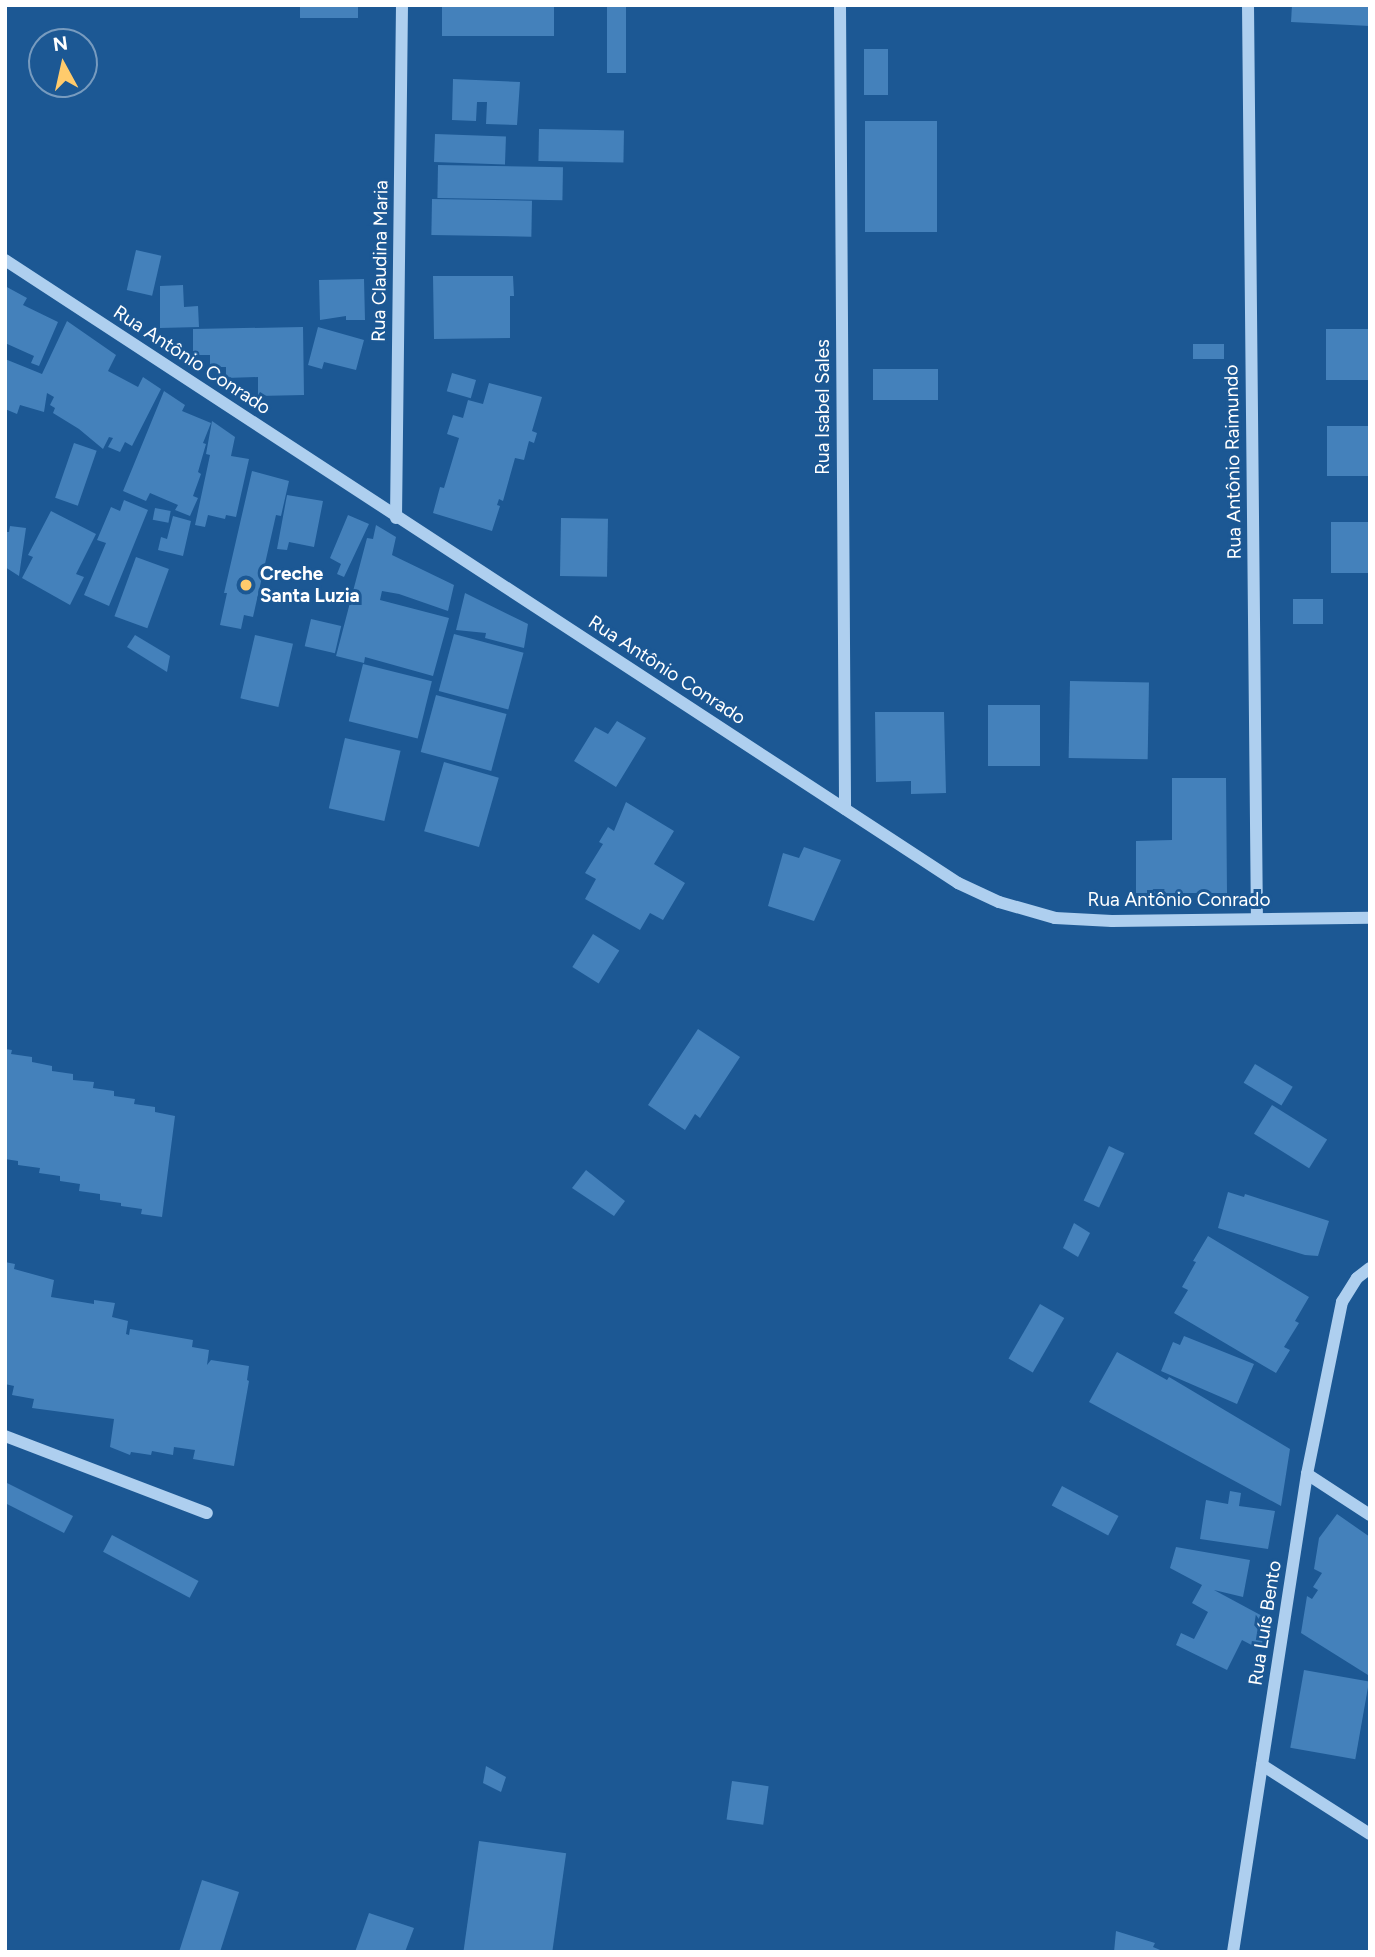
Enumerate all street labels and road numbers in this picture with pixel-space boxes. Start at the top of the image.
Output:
street label: Rua Claudina Maria [367,180,393,342]
street label: Rua Antônio Conrado [109,301,275,419]
street label: Rua Isabel Sales [812,339,834,475]
street label: Rua Antônio Raimundo [1220,364,1246,560]
street label: Rua Antônio Conrado [584,611,750,729]
street label: Rua Antônio Conrado [1088,889,1270,911]
street label: Rua Luís Bento [1244,1559,1286,1687]

